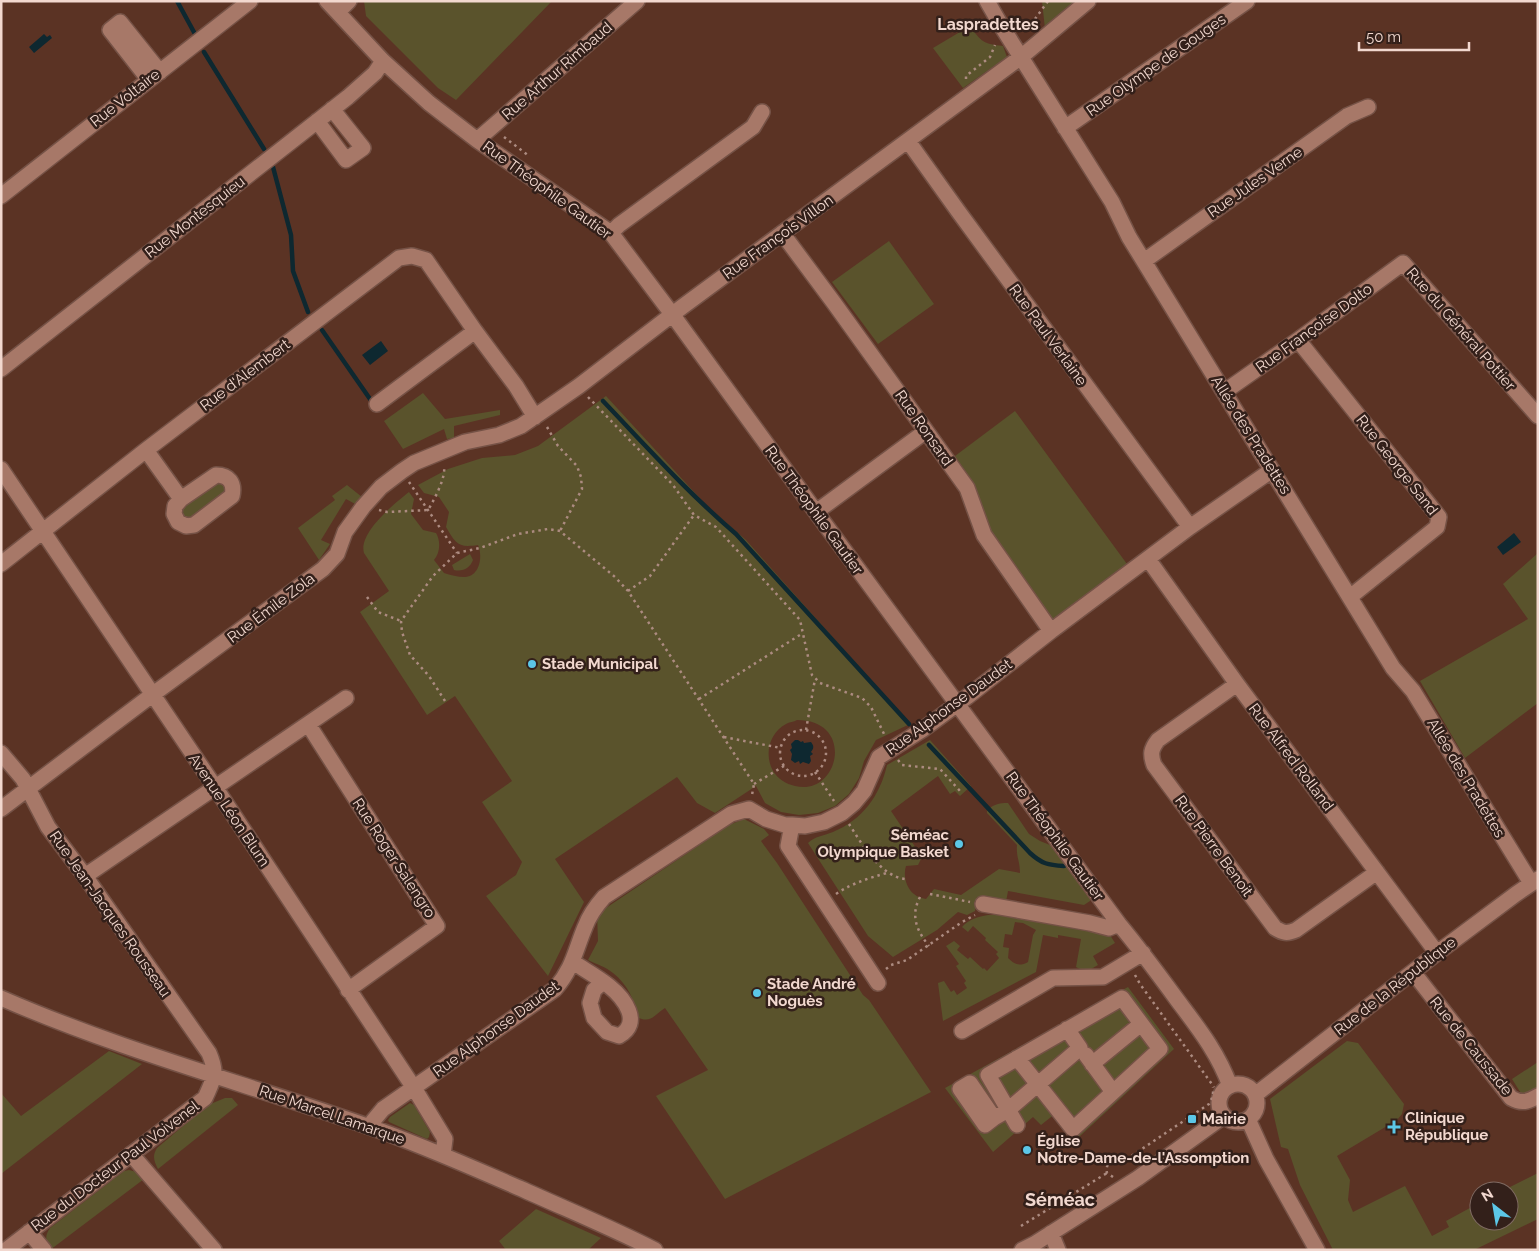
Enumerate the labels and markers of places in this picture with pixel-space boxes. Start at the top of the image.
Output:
place label: Stade Municipal [542,655,658,673]
marker: Stade Municipal [526,658,538,670]
place label: Séméac Olympique Basket [818,826,950,861]
marker: Séméac Olympique Basket [953,838,965,850]
place label: Stade André Noguès [767,975,856,1010]
marker: Stade André Noguès [751,987,763,999]
place label: Clinique République [1405,1109,1488,1144]
place label: Mairie [1202,1110,1246,1128]
marker: Mairie [1186,1113,1198,1125]
marker: Clinique République [1387,1120,1401,1134]
place label: Église Notre-Dame-de-l'Assomption [1037,1132,1249,1167]
marker: Église Notre-Dame-de-l'Assomption [1021,1144,1033,1156]

